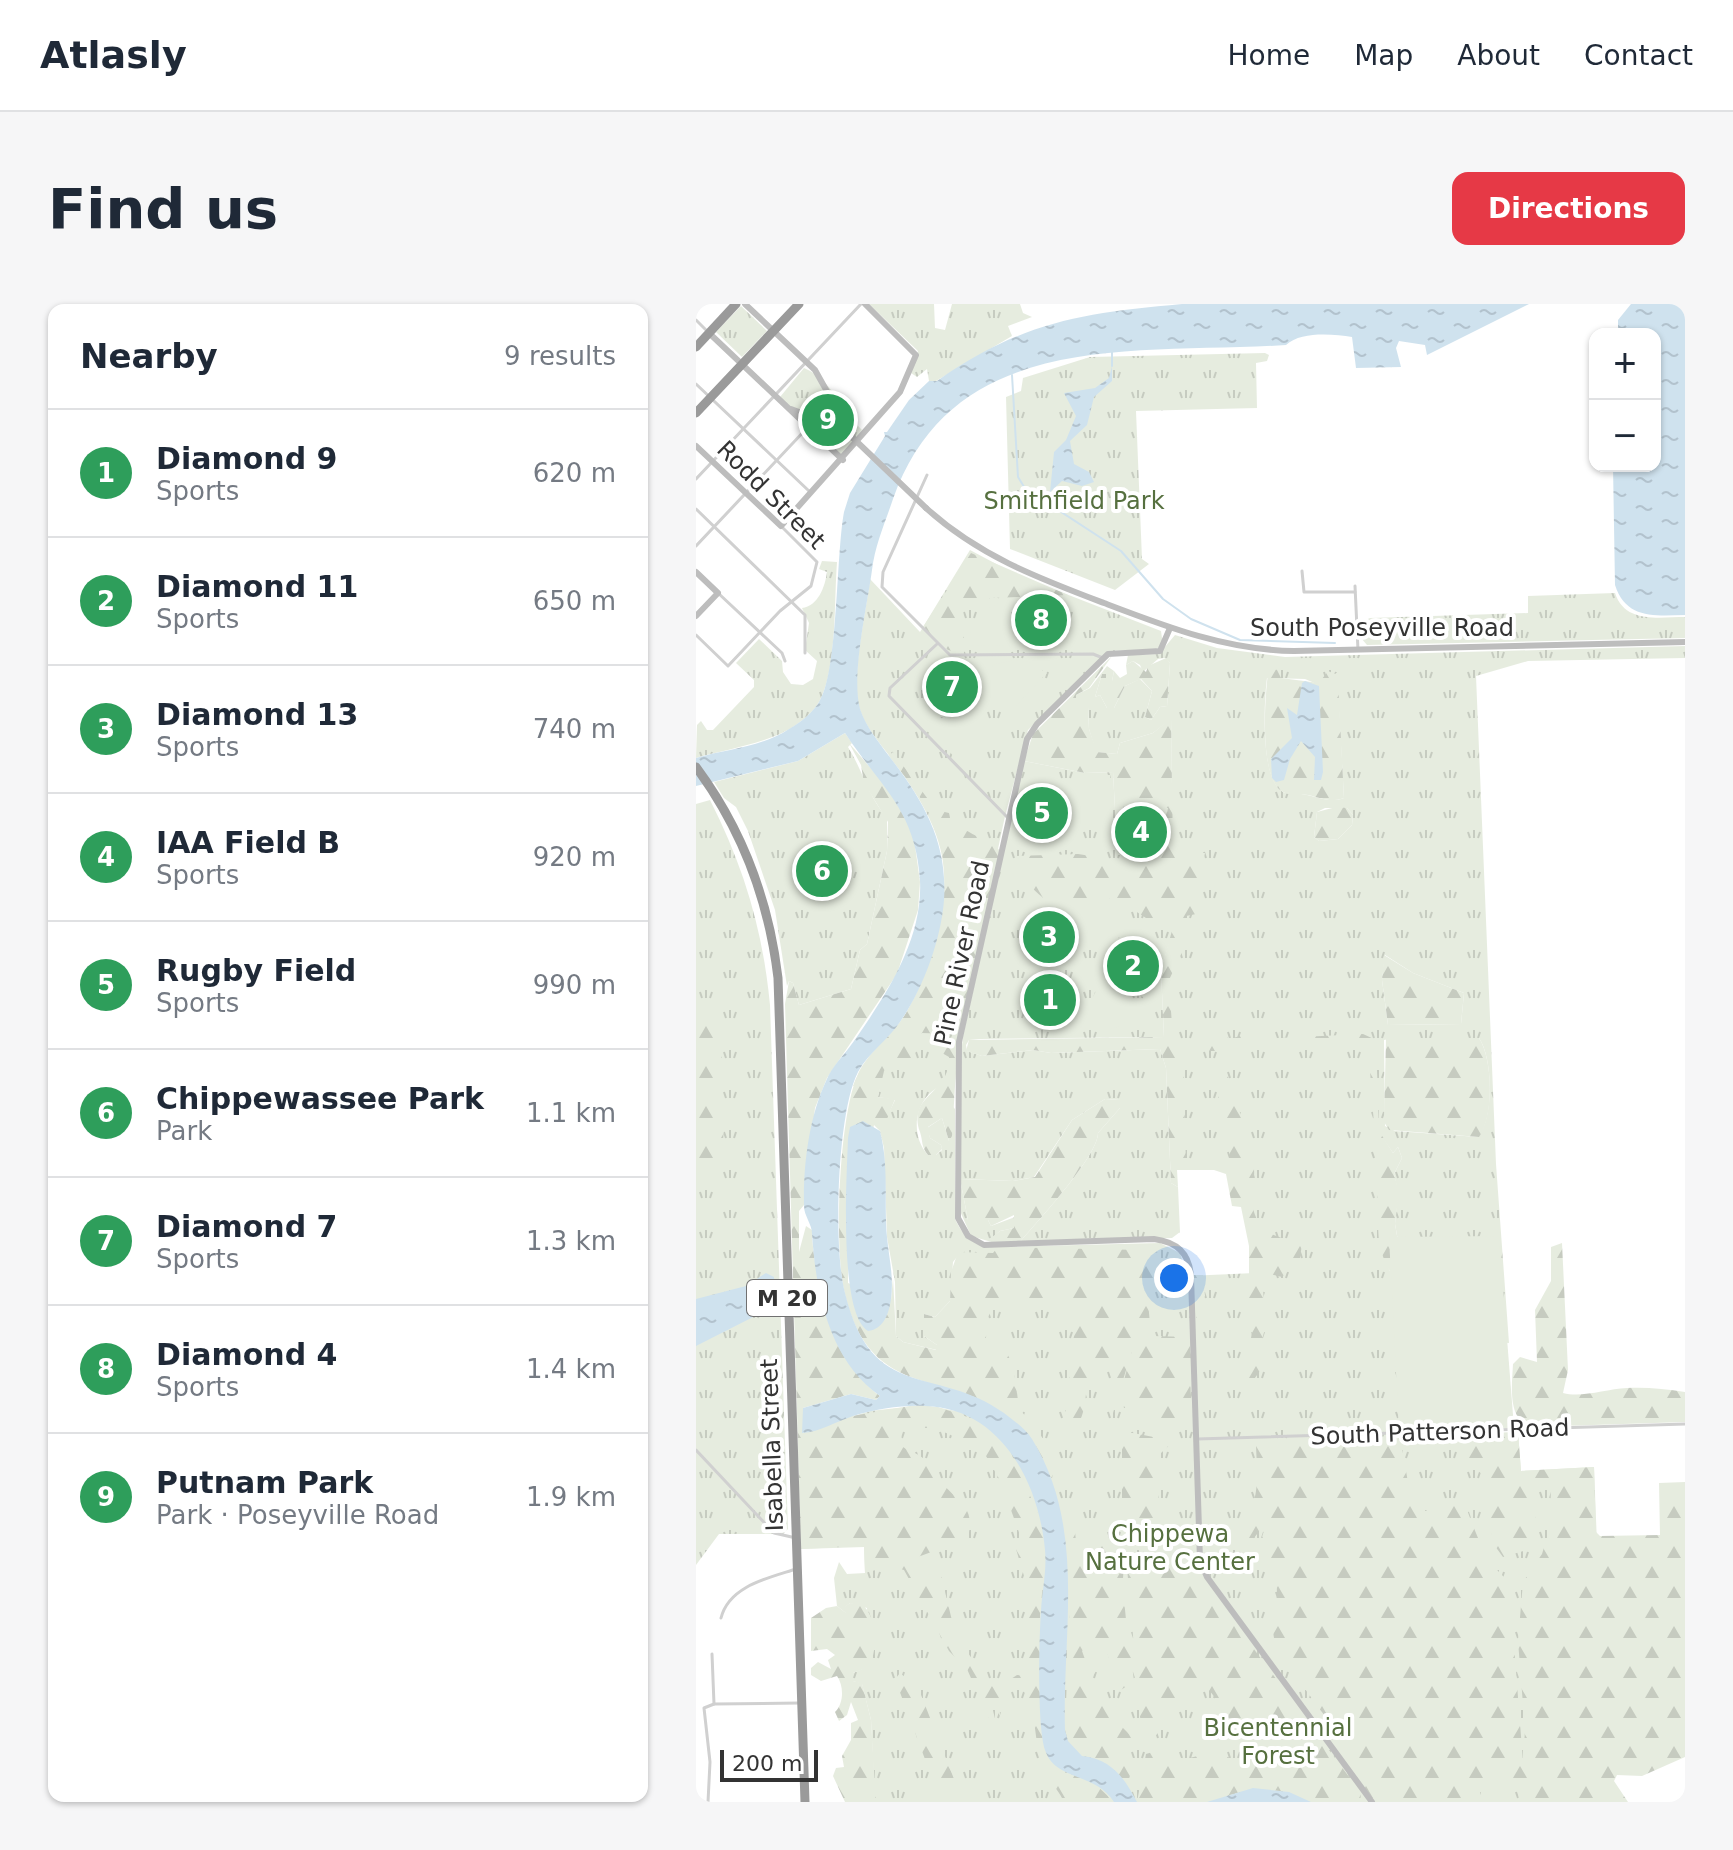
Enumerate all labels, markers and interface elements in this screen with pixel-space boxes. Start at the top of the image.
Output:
text: Atlasly [40,33,187,77]
text: Home [1227,39,1310,72]
text: Map [1354,39,1413,72]
text: About [1457,39,1540,72]
text: Contact [1584,39,1693,72]
button: Directions [1452,172,1685,245]
text: Find us [48,176,278,241]
map controls [1589,328,1661,472]
button: + [1589,328,1661,400]
text: Nearby [80,336,218,376]
text: 9 results [504,341,616,371]
pin: 9 [802,390,854,450]
button: − [1589,400,1661,472]
street label: Rodd Street [711,435,831,555]
text: Diamond 9 [156,441,337,476]
text: 1 [97,458,115,488]
text: 620 m [533,458,616,488]
text: Sports [156,476,239,506]
park label: Smithfield Park [983,487,1165,515]
text: Diamond 11 [156,569,358,604]
text: 2 [97,586,115,616]
text: 650 m [533,586,616,616]
pin: 8 [1015,590,1067,650]
text: Sports [156,604,239,634]
street label: South Poseyville Road [1250,614,1514,642]
pin: 7 [926,657,978,717]
text: Diamond 13 [156,697,358,732]
text: 3 [97,714,115,744]
text: 740 m [533,714,616,744]
text: Sports [156,732,239,762]
pin: 5 [1016,783,1068,843]
pin: 4 [1115,802,1167,862]
text: IAA Field B [156,825,340,860]
pin: 6 [796,841,848,901]
text: 4 [97,842,115,872]
text: 920 m [533,842,616,872]
street label: Pine River Road [929,858,995,1048]
text: Sports [156,860,239,890]
pin: 3 [1023,907,1075,967]
pin: 2 [1107,936,1159,996]
text: Rugby Field [156,953,356,988]
text: 5 [97,970,115,1000]
text: 990 m [533,970,616,1000]
pin: 1 [1024,970,1076,1030]
text: Sports [156,988,239,1018]
text: Chippewassee Park [156,1081,484,1116]
text: 6 [97,1098,115,1128]
text: 1.1 km [526,1098,616,1128]
text: Park [156,1116,212,1146]
text: Diamond 7 [156,1209,337,1244]
text: 7 [97,1226,115,1256]
text: 1.3 km [526,1226,616,1256]
text: Sports [156,1244,239,1274]
your location [1154,1258,1194,1298]
road number: M 20 [747,1280,827,1316]
text: Diamond 4 [156,1337,337,1372]
text: 8 [97,1354,115,1384]
text: 1.4 km [526,1354,616,1384]
street label: Isabella Street [755,1358,789,1532]
text: Sports [156,1372,239,1402]
street label: South Patterson Road [1310,1413,1570,1451]
text: Putnam Park [156,1465,373,1500]
text: 9 [97,1482,115,1512]
text: 1.9 km [526,1482,616,1512]
text: Park · Poseyville Road [156,1500,439,1530]
park label: Chippewa Nature Center [1085,1520,1255,1576]
park label: Bicentennial Forest [1204,1714,1352,1770]
scale bar [720,1746,818,1782]
text: 200 m [732,1751,802,1776]

